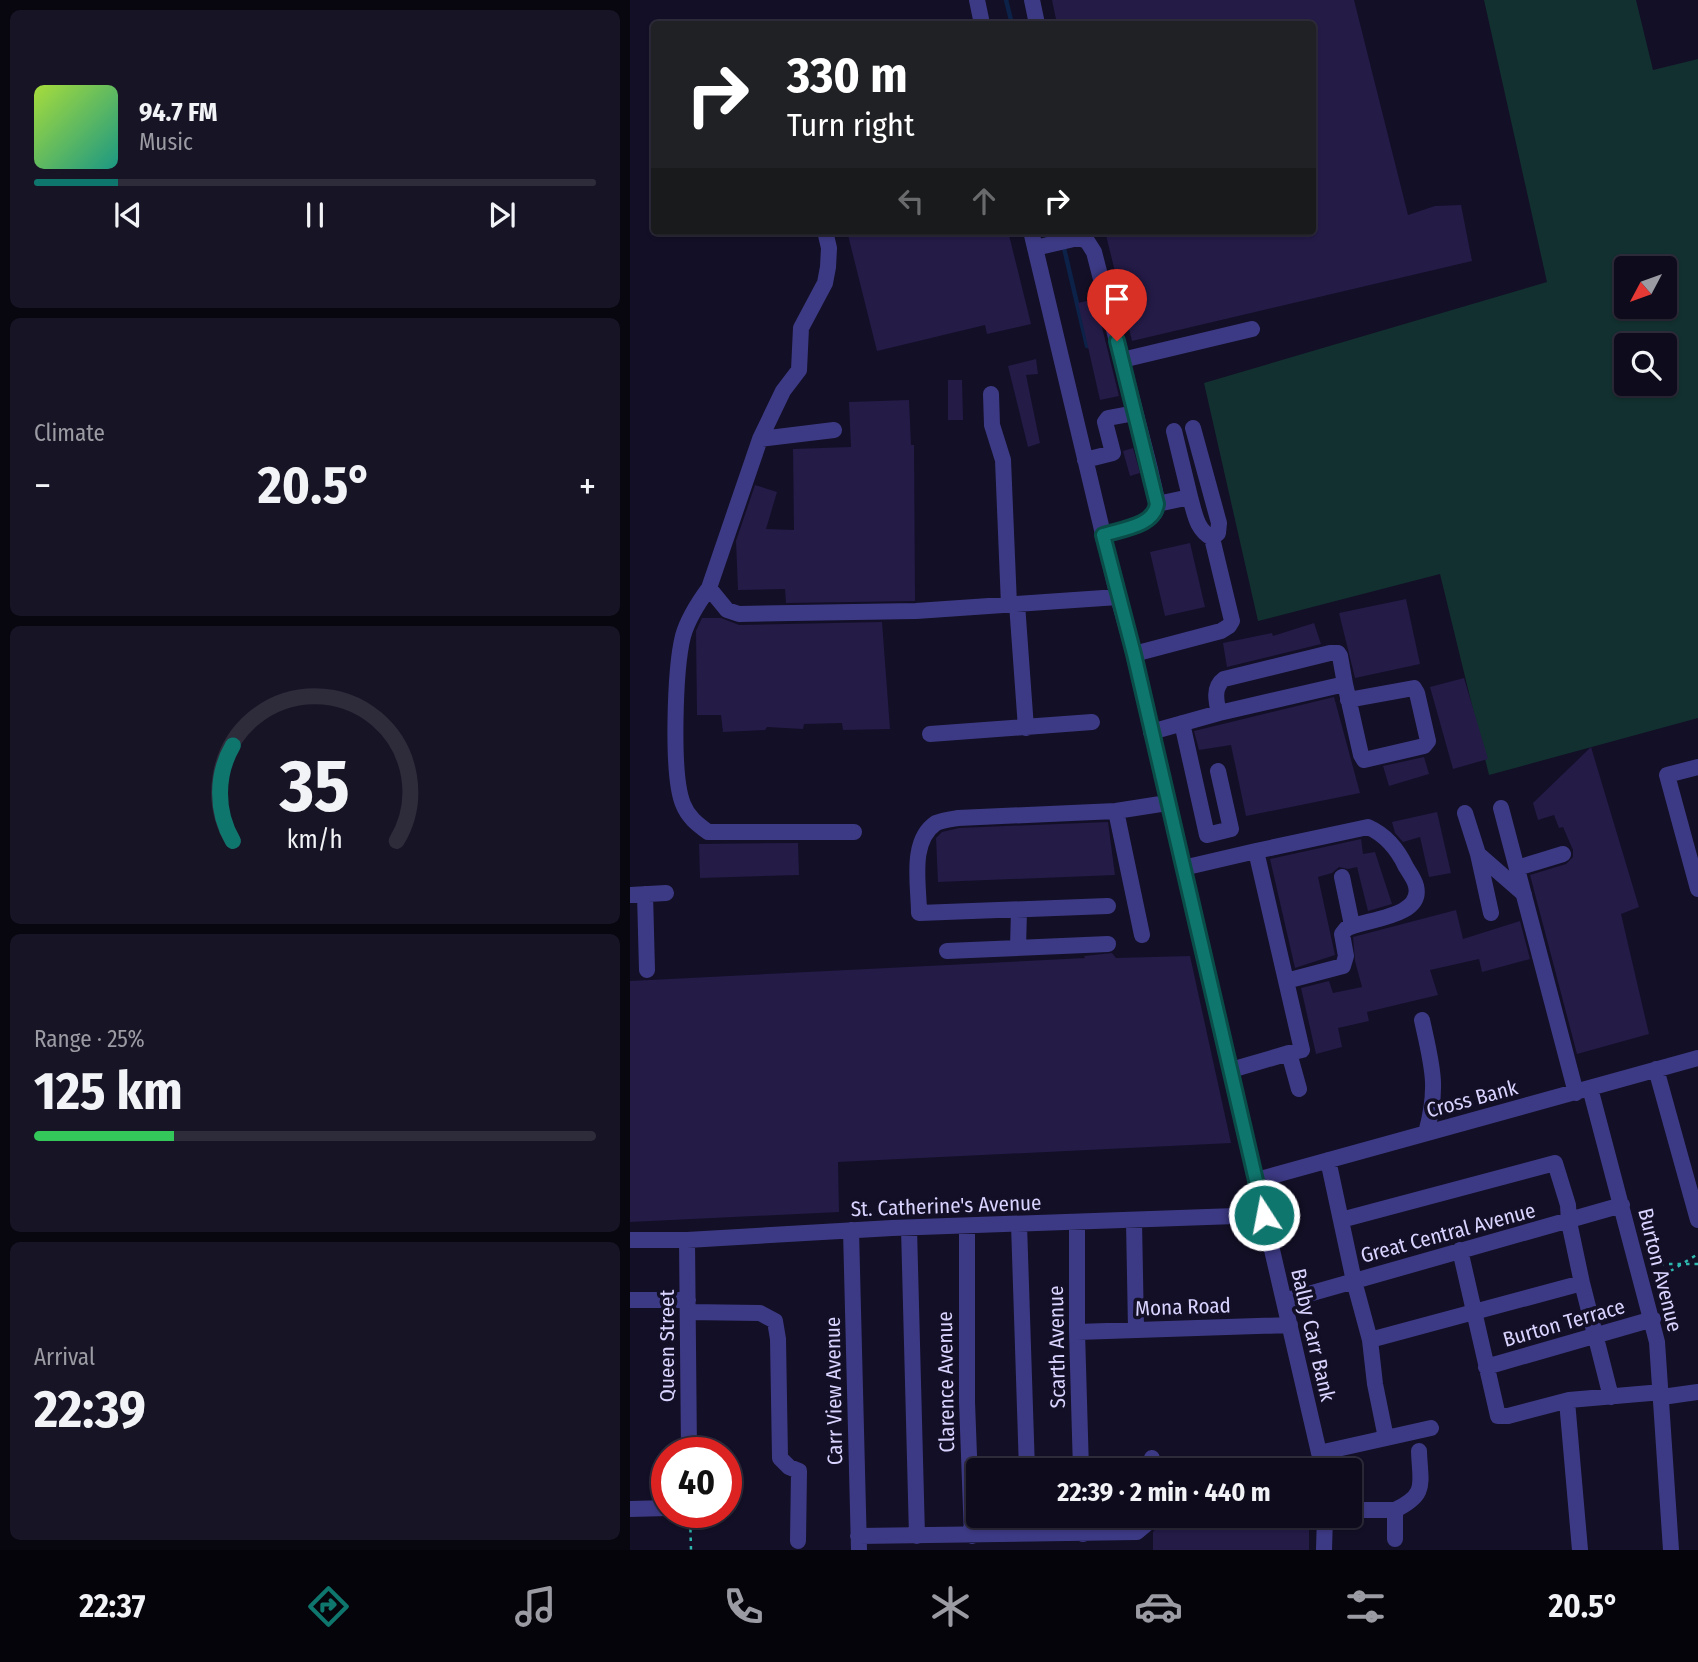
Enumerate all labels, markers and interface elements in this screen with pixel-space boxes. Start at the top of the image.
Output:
text: 330 m [787,46,908,105]
icon: right [672,49,763,140]
text: 94.7 FM [139,97,218,128]
text: Turn right [787,106,914,144]
text: Music [139,128,193,156]
icon: left [892,182,930,220]
icon: ahead [965,182,1003,220]
icon: right [1038,182,1076,220]
icon: previous [109,196,147,234]
icon: pause [296,196,334,234]
icon: next [483,196,521,234]
north arrow [1614,256,1676,318]
map controls [1614,256,1677,396]
pin [1087,269,1147,341]
icon: arrive [1098,280,1136,318]
button: search [1614,333,1677,396]
text: Climate [34,419,105,447]
text: 20.5° [258,454,372,517]
text: − [34,463,51,509]
text: + [579,463,596,509]
text: 35 [279,743,350,830]
text: km/h [287,825,343,855]
text: Range · 25% [34,1025,145,1053]
text: 125 km [34,1060,183,1123]
street label: Cross Bank [1424,1074,1521,1124]
position arrow [1227,1178,1301,1252]
street label: St. Catherine's Avenue [850,1190,1042,1222]
street label: Great Central Avenue [1358,1197,1538,1269]
street label: Burton Avenue [1632,1205,1688,1335]
street label: Balby Carr Bank [1285,1266,1341,1404]
street label: Scarth Avenue [1043,1285,1071,1409]
street label: Queen Street [654,1290,680,1402]
street label: Mona Road [1135,1292,1231,1322]
street label: Burton Terrace [1500,1293,1628,1353]
street label: Clarence Avenue [932,1311,960,1453]
street label: Carr View Avenue [820,1317,848,1465]
text: Arrival [34,1343,95,1371]
text: 22:39 [34,1378,146,1441]
speed limit sign: 40 [651,1437,742,1528]
text: 22:39 · 2 min · 440 m [1057,1477,1271,1508]
icon: directions [304,1582,353,1631]
icon: music [511,1582,560,1631]
icon: phone [719,1582,768,1631]
icon: climate [926,1582,975,1631]
icon: car [1134,1582,1183,1631]
icon: filters [1341,1582,1390,1631]
text: 22:37 [79,1587,145,1625]
text: 20.5° [1548,1587,1619,1625]

